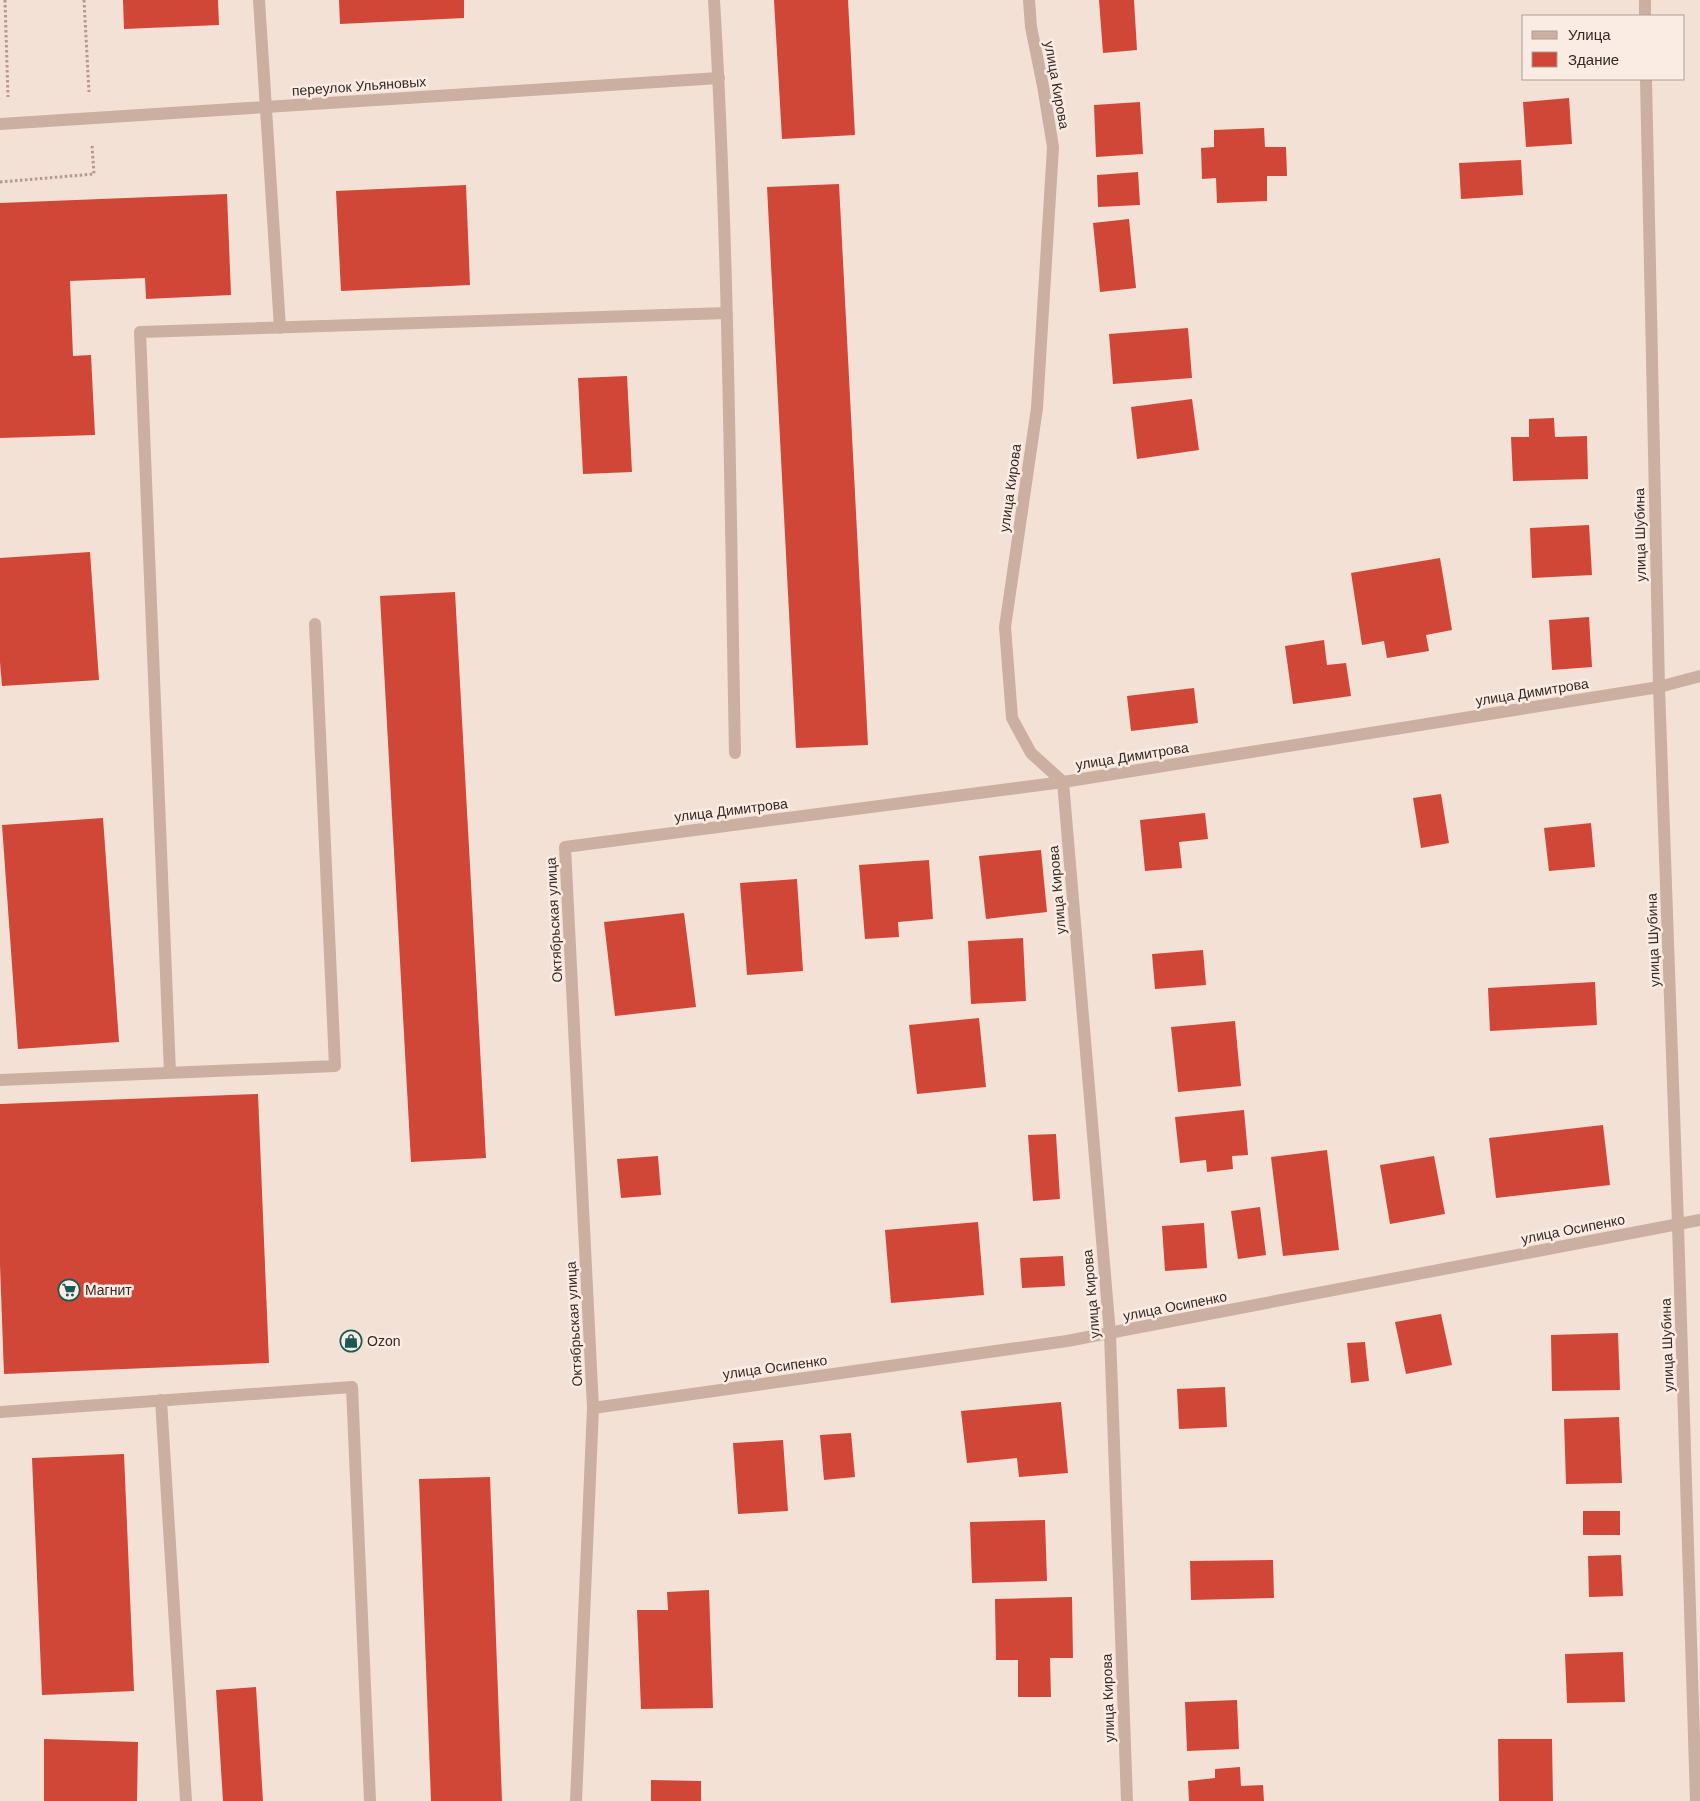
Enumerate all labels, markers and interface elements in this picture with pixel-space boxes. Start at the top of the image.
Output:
legend [1522,15,1685,80]
text: Улица [1568,26,1611,43]
street label: улица Кирова [1041,40,1073,130]
text: Здание [1568,51,1619,68]
street label: переулок Ульяновых [291,73,427,99]
street label: улица Кирова [996,443,1024,533]
street label: улица Шубина [1631,488,1649,582]
street label: улица Димитрова [1474,675,1590,709]
street label: улица Димитрова [1074,739,1190,773]
street label: улица Димитрова [673,795,789,825]
street label: улица Кирова [1045,845,1069,935]
street label: Октябрьская улица [543,857,565,983]
street label: улица Шубина [1643,893,1663,987]
street label: улица Осипенко [1520,1211,1626,1247]
street label: улица Кирова [1079,1249,1103,1339]
street label: Октябрьская улица [563,1261,585,1387]
supermarket icon: Магнит [57,1278,81,1302]
place label: Магнит [85,1282,132,1298]
street label: улица Осипенко [1122,1288,1228,1324]
street label: улица Шубина [1657,1298,1677,1392]
shop icon: Ozon [339,1329,363,1353]
place label: Ozon [367,1333,400,1349]
street label: улица Осипенко [722,1352,828,1382]
street label: улица Кирова [1098,1653,1118,1743]

